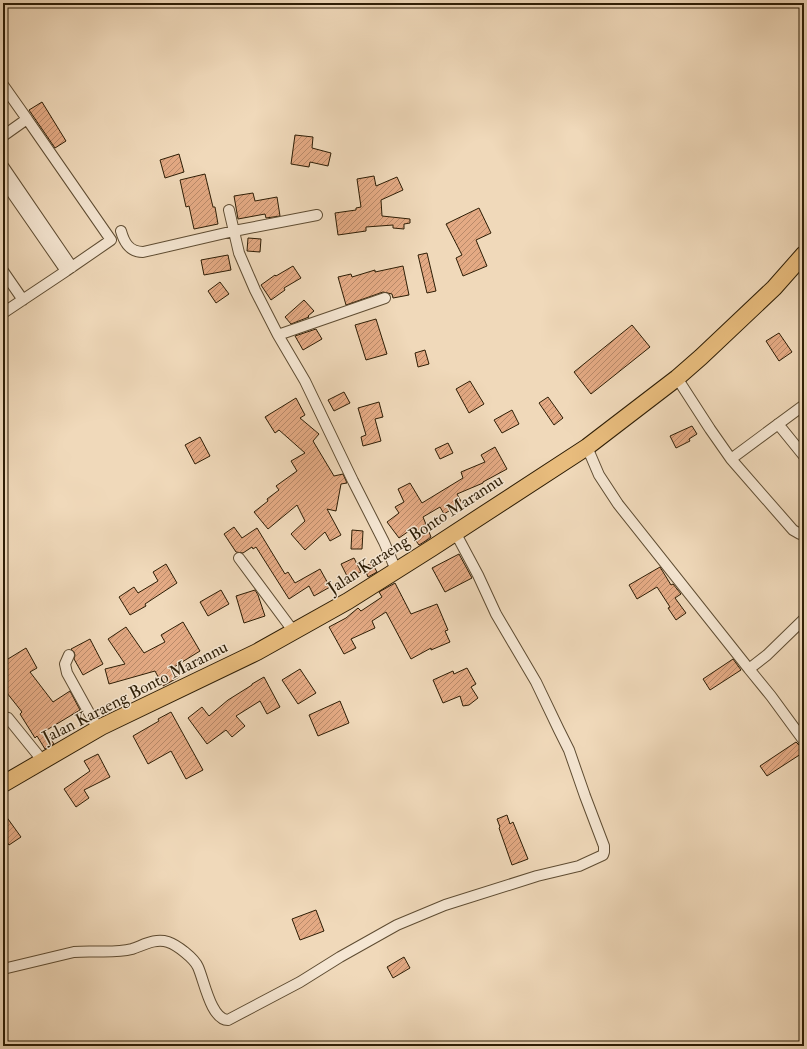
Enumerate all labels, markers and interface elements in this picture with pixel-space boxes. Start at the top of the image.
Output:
street label: Jalan Karaeng Bonto Marannu [322,469,508,600]
street label: Jalan Karaeng Bonto Marannu [38,636,232,749]

